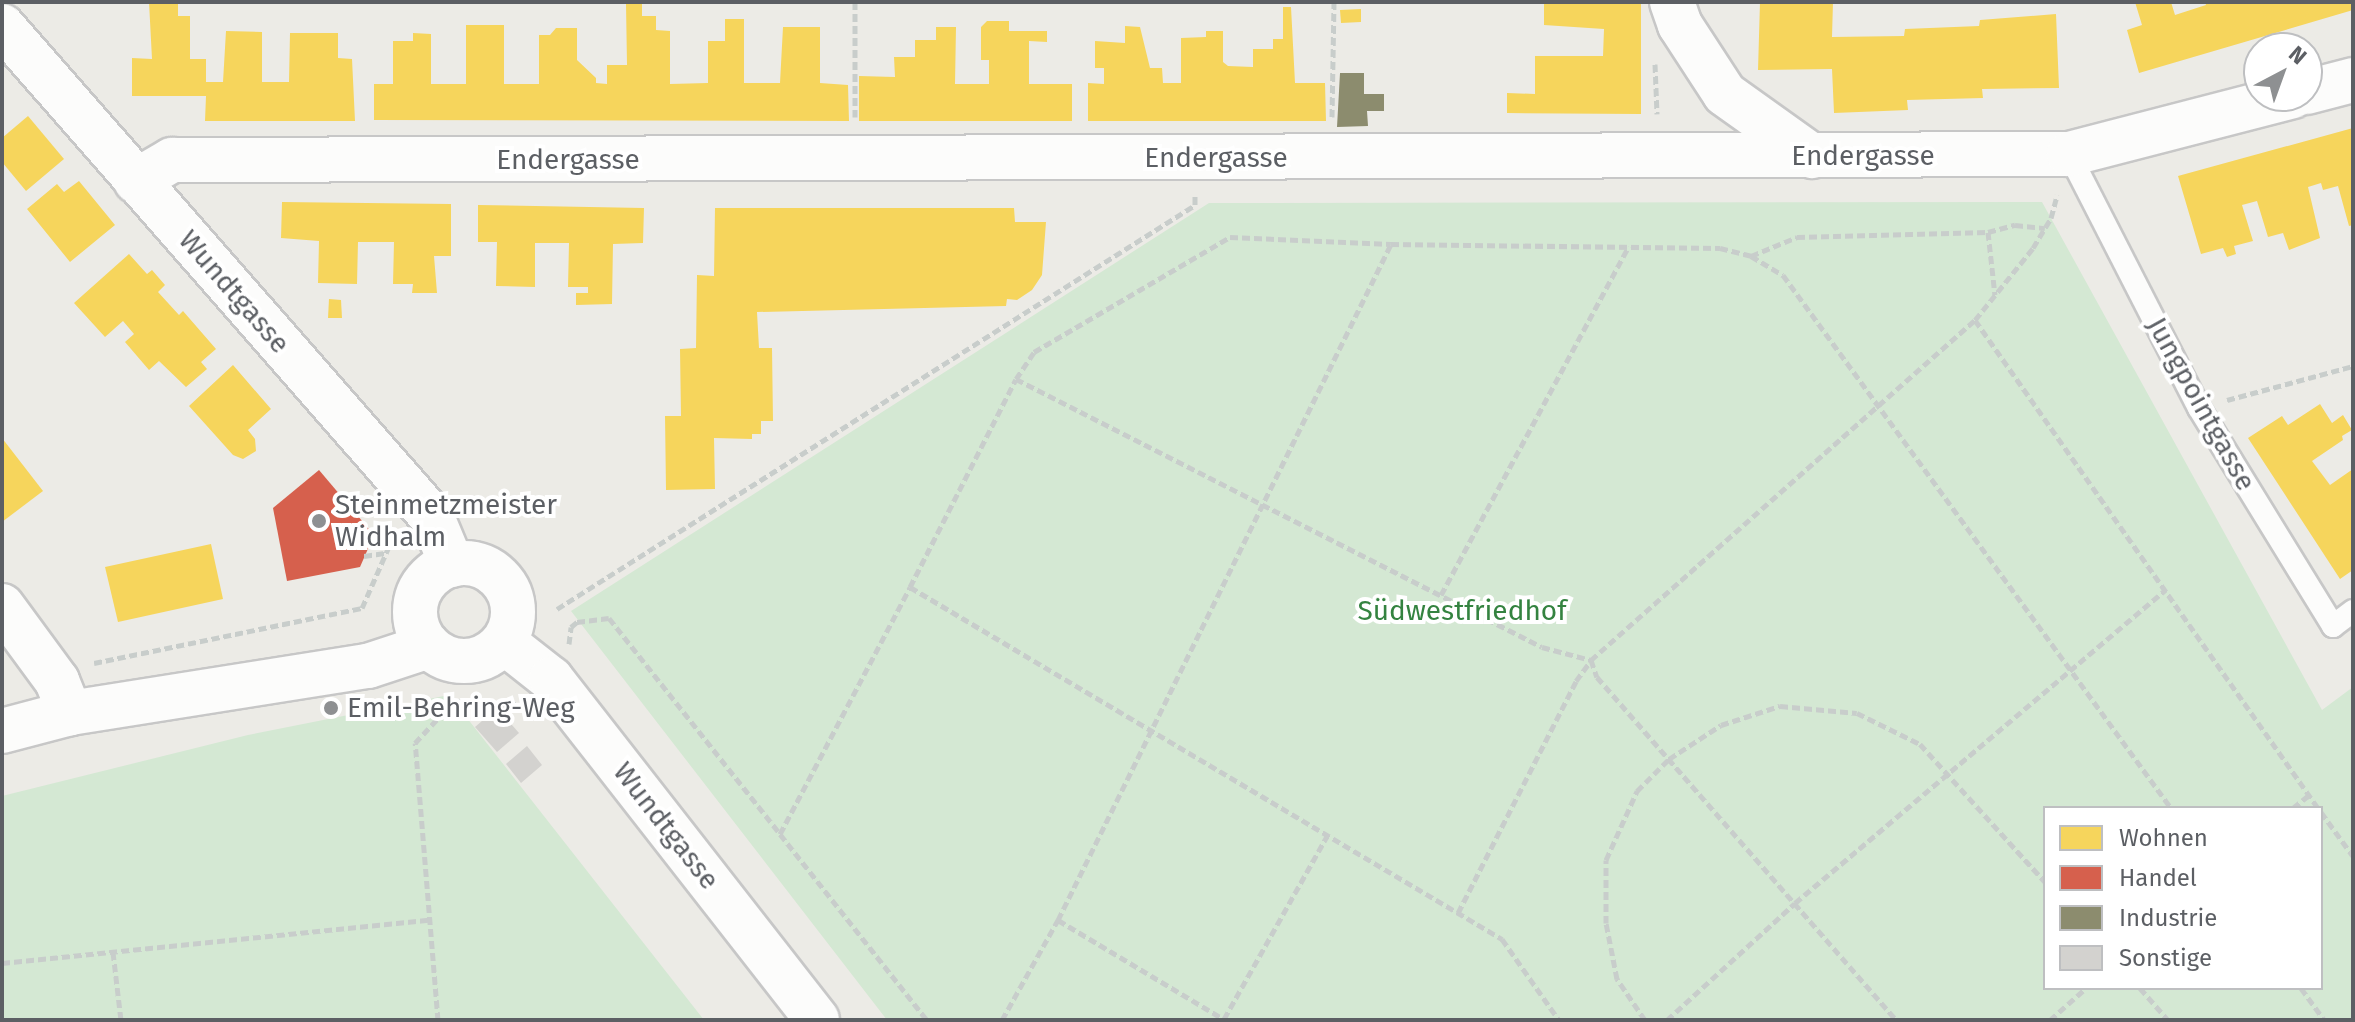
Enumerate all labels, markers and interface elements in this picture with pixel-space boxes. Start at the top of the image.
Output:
north arrow [2243,32,2323,112]
text: N [2283,40,2312,70]
street label: Endergasse [1791,139,1935,173]
street label: Endergasse [1144,141,1288,175]
street label: Endergasse [496,143,640,177]
street label: Wundtgasse [171,224,297,360]
street label: Jungpointgasse [2140,312,2262,496]
place label: Steinmetzmeister Widhalm [335,488,557,554]
marker: Steinmetzmeister Widhalm [310,512,328,530]
park label: Südwestfriedhof [1357,594,1567,628]
place label: Emil-Behring-Weg [347,691,575,725]
marker: Emil-Behring-Weg [322,699,340,717]
street label: Wundtgasse [606,756,726,896]
legend [2043,806,2323,990]
text: Wohnen [2119,824,2208,852]
text: Handel [2119,864,2197,892]
text: Industrie [2119,904,2217,932]
text: Sonstige [2119,944,2212,972]

